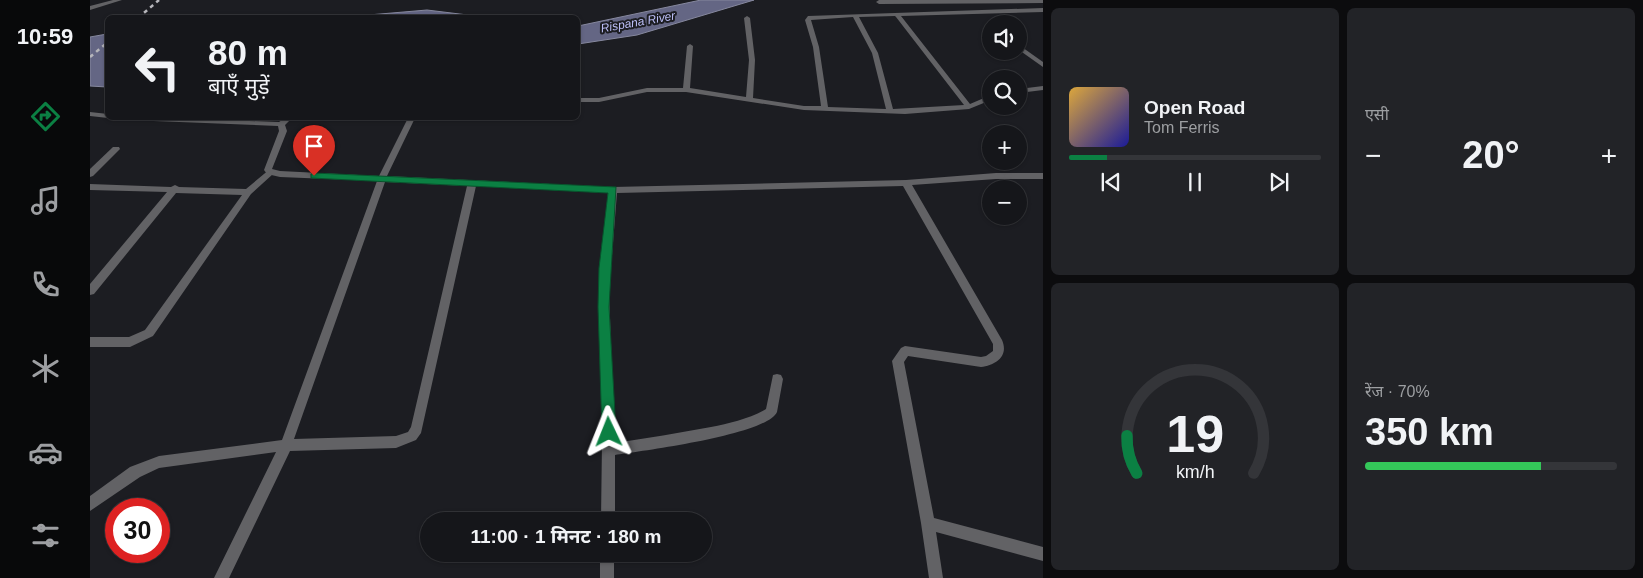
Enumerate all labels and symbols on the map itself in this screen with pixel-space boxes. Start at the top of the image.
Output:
water label: Rispana River [600,8,677,35]
pin [293,125,335,176]
position arrow [582,405,634,457]
speed limit sign: 30 [105,498,170,563]

